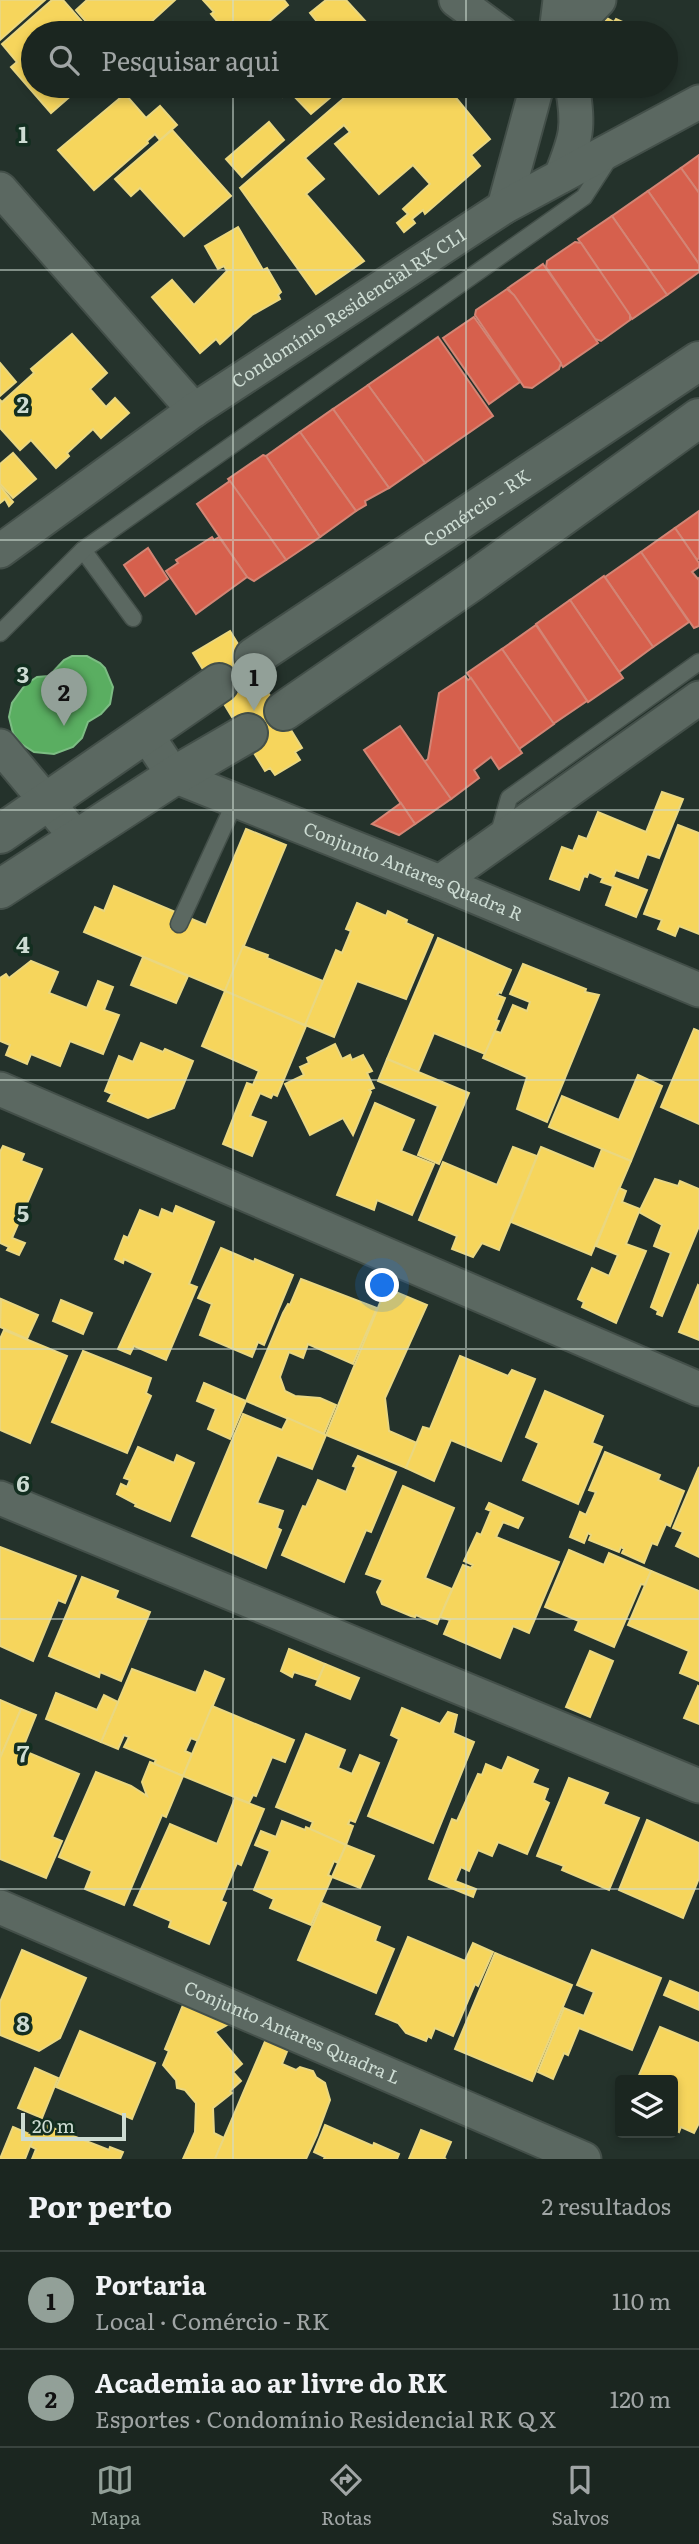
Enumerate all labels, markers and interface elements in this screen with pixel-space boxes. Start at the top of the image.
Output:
search box [21,21,678,98]
text: Pesquisar aqui [101,40,279,79]
icon: search [45,41,83,79]
text: 1 [18,116,28,150]
street label: Condomínio Residencial RK CL1 [226,221,471,394]
text: 2 [17,386,29,420]
street label: Comércio - RK [417,462,536,553]
pin: 1 [231,653,277,711]
text: 3 [17,656,29,690]
pin: 2 [41,668,87,726]
street label: Conjunto Antares Quadra R [300,814,528,927]
text: 4 [16,926,30,960]
text: 5 [17,1195,29,1229]
your location [365,1268,399,1302]
text: 6 [16,1465,30,1499]
text: 7 [17,1735,30,1769]
street label: Conjunto Antares Quadra L [180,1973,405,2090]
text: 8 [16,2005,30,2039]
map controls [615,2075,678,2138]
button: layers [615,2075,678,2138]
scale bar [21,2110,126,2142]
text: 20 m [32,2111,75,2139]
text: Por perto [28,2183,172,2227]
text: 2 resultados [541,2188,671,2222]
text: Portaria [95,2264,206,2303]
text: 1 [46,2283,56,2317]
text: 110 m [612,2283,671,2317]
text: Local · Comércio - RK [95,2303,329,2337]
text: Academia ao ar livre do RK [95,2362,447,2401]
text: 2 [45,2381,57,2415]
text: 120 m [610,2381,671,2415]
text: Esportes · Condomínio Residencial RK Q X [95,2401,556,2435]
tab: Mapa [90,2461,141,2531]
tab: Rotas [321,2461,371,2531]
tab: Salvos [551,2461,609,2531]

